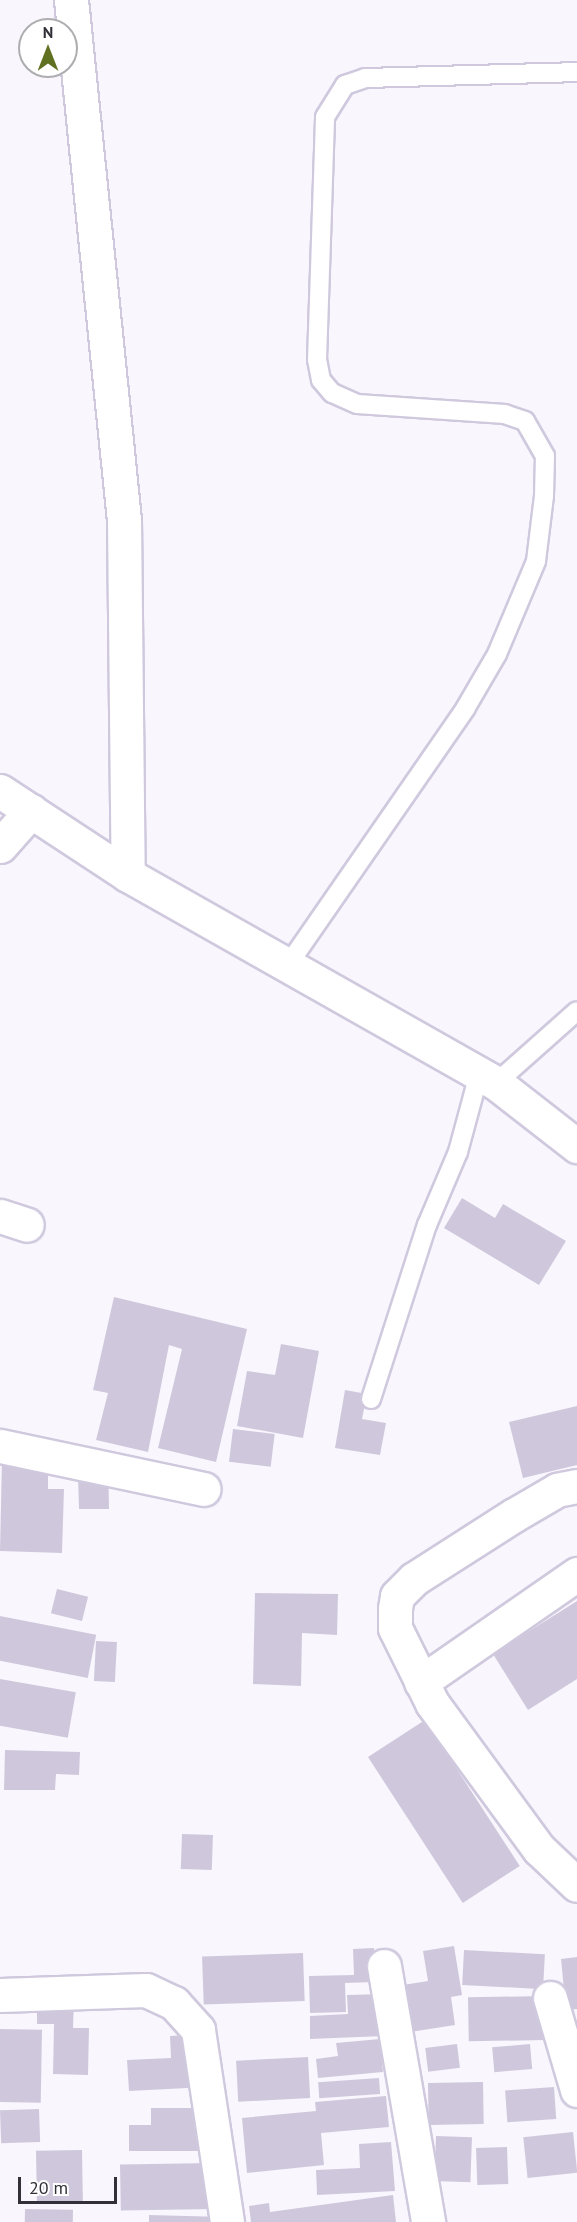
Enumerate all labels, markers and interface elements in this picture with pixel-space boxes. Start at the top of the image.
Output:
north arrow [18,18,78,78]
text: N [43,22,53,42]
scale bar [21,2165,120,2203]
text: 20 m [29,2176,68,2199]

